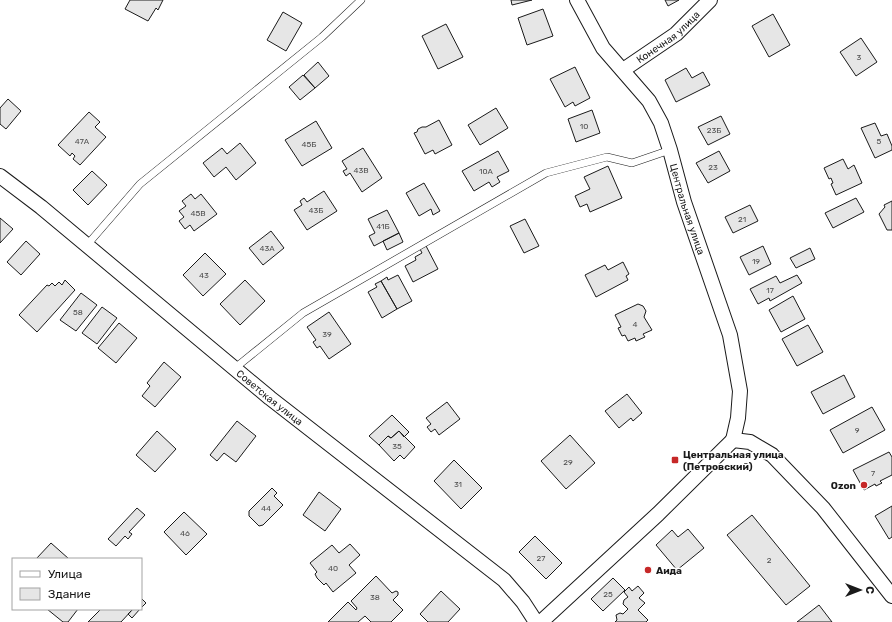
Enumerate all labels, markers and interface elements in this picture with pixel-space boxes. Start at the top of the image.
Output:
street label: Конечная улица [635,9,703,66]
house number: 3 [857,53,862,62]
house number: 10 [580,122,588,131]
house number: 23Б [707,126,721,135]
house number: 47А [75,137,90,146]
house number: 5 [877,137,882,146]
house number: 45Б [302,140,316,149]
street label: Центральная улица [667,163,707,257]
house number: 23 [708,163,718,172]
house number: 43В [353,166,369,175]
house number: 10А [479,167,494,176]
house number: 43Б [309,206,323,215]
house number: 45В [190,209,206,218]
house number: 21 [738,215,746,224]
house number: 41Б [376,222,390,231]
house number: 43А [259,244,275,253]
house number: 19 [752,257,760,266]
house number: 43 [199,271,209,280]
house number: 17 [766,286,774,295]
house number: 58 [73,308,83,317]
house number: 4 [633,320,638,329]
house number: 39 [322,330,332,339]
street label: Советская улица [234,368,305,428]
house number: 9 [855,426,860,435]
house number: 35 [392,442,402,451]
place label: Центральная улица (Петровский) [683,449,784,473]
marker: Центральная улица (Петровский) [670,455,680,465]
house number: 29 [563,458,573,467]
house number: 7 [871,469,875,478]
house number: 31 [454,480,462,489]
place label: Ozon [831,480,856,492]
marker: Ozon [859,480,869,490]
house number: 44 [261,504,271,513]
house number: 46 [180,529,190,538]
house number: 27 [537,554,545,563]
house number: 2 [767,556,772,565]
legend [12,558,142,610]
house number: 40 [328,564,338,573]
marker: Аида [643,565,653,575]
place label: Аида [656,565,682,577]
text: Улица [48,567,82,581]
north arrow [840,570,880,610]
text: С [863,586,876,594]
text: Здание [48,587,91,601]
house number: 25 [603,590,613,599]
house number: 38 [370,593,380,602]

